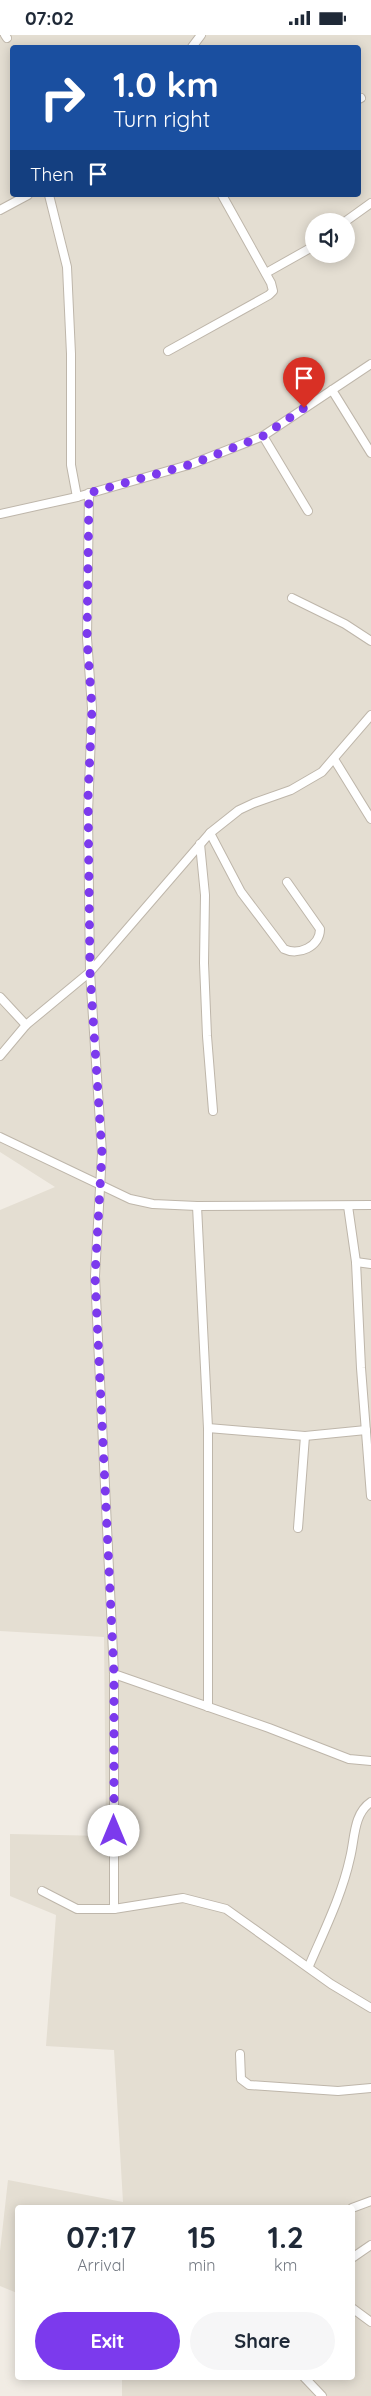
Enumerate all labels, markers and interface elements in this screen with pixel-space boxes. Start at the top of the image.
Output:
text: 07:02 [25,6,74,30]
text: 1.0 km [113,62,219,106]
icon: right [30,65,95,130]
text: Turn right [113,105,210,133]
icon: arrive [84,160,112,188]
text: Then [30,162,74,186]
map controls [305,213,355,263]
button: sound [305,213,355,263]
pin [283,357,325,408]
icon: arrive [290,364,318,392]
position arrow [87,1804,139,1856]
text: 07:17 [66,2218,136,2256]
text: 15 [187,2218,216,2256]
text: 1.2 [268,2218,304,2256]
text: Arrival [77,2255,125,2275]
text: min [188,2255,216,2275]
text: km [274,2255,297,2275]
button: Exit [35,2312,180,2370]
button: Share [190,2312,335,2370]

